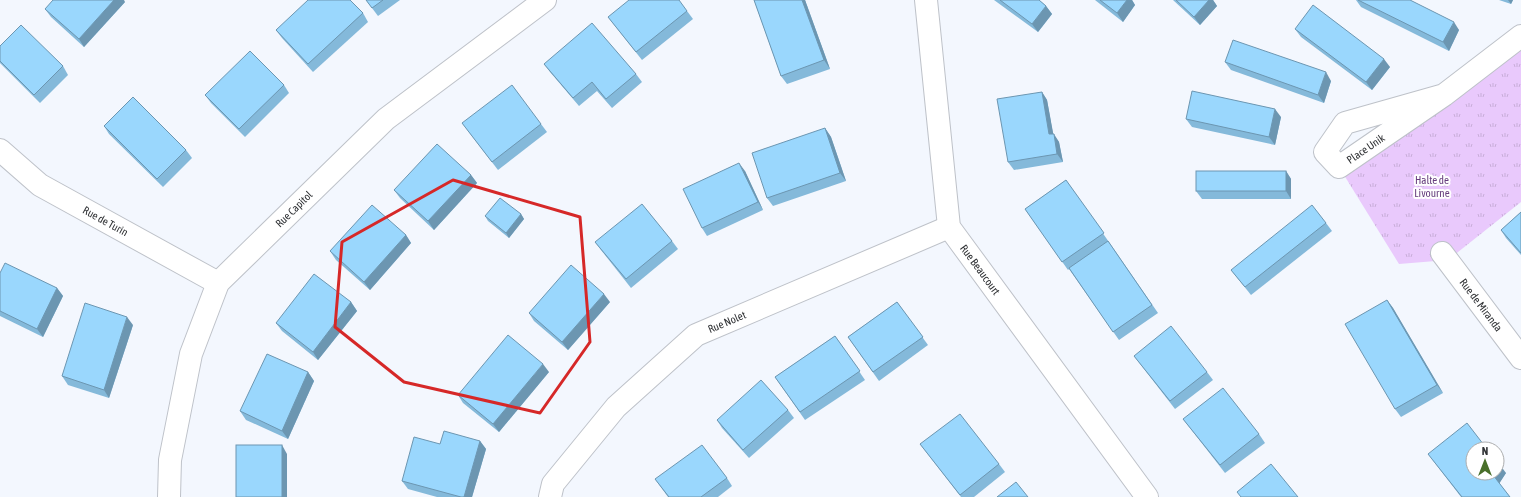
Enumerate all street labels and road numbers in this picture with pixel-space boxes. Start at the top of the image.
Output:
street label: Place Unik [1344,131,1387,166]
street label: Rue Capitol [273,188,315,229]
street label: Rue de Turin [81,204,130,238]
street label: Rue Beaucourt [958,242,1003,297]
street label: Rue de Miranda [1457,276,1505,334]
street label: Rue Nolet [706,308,748,335]

